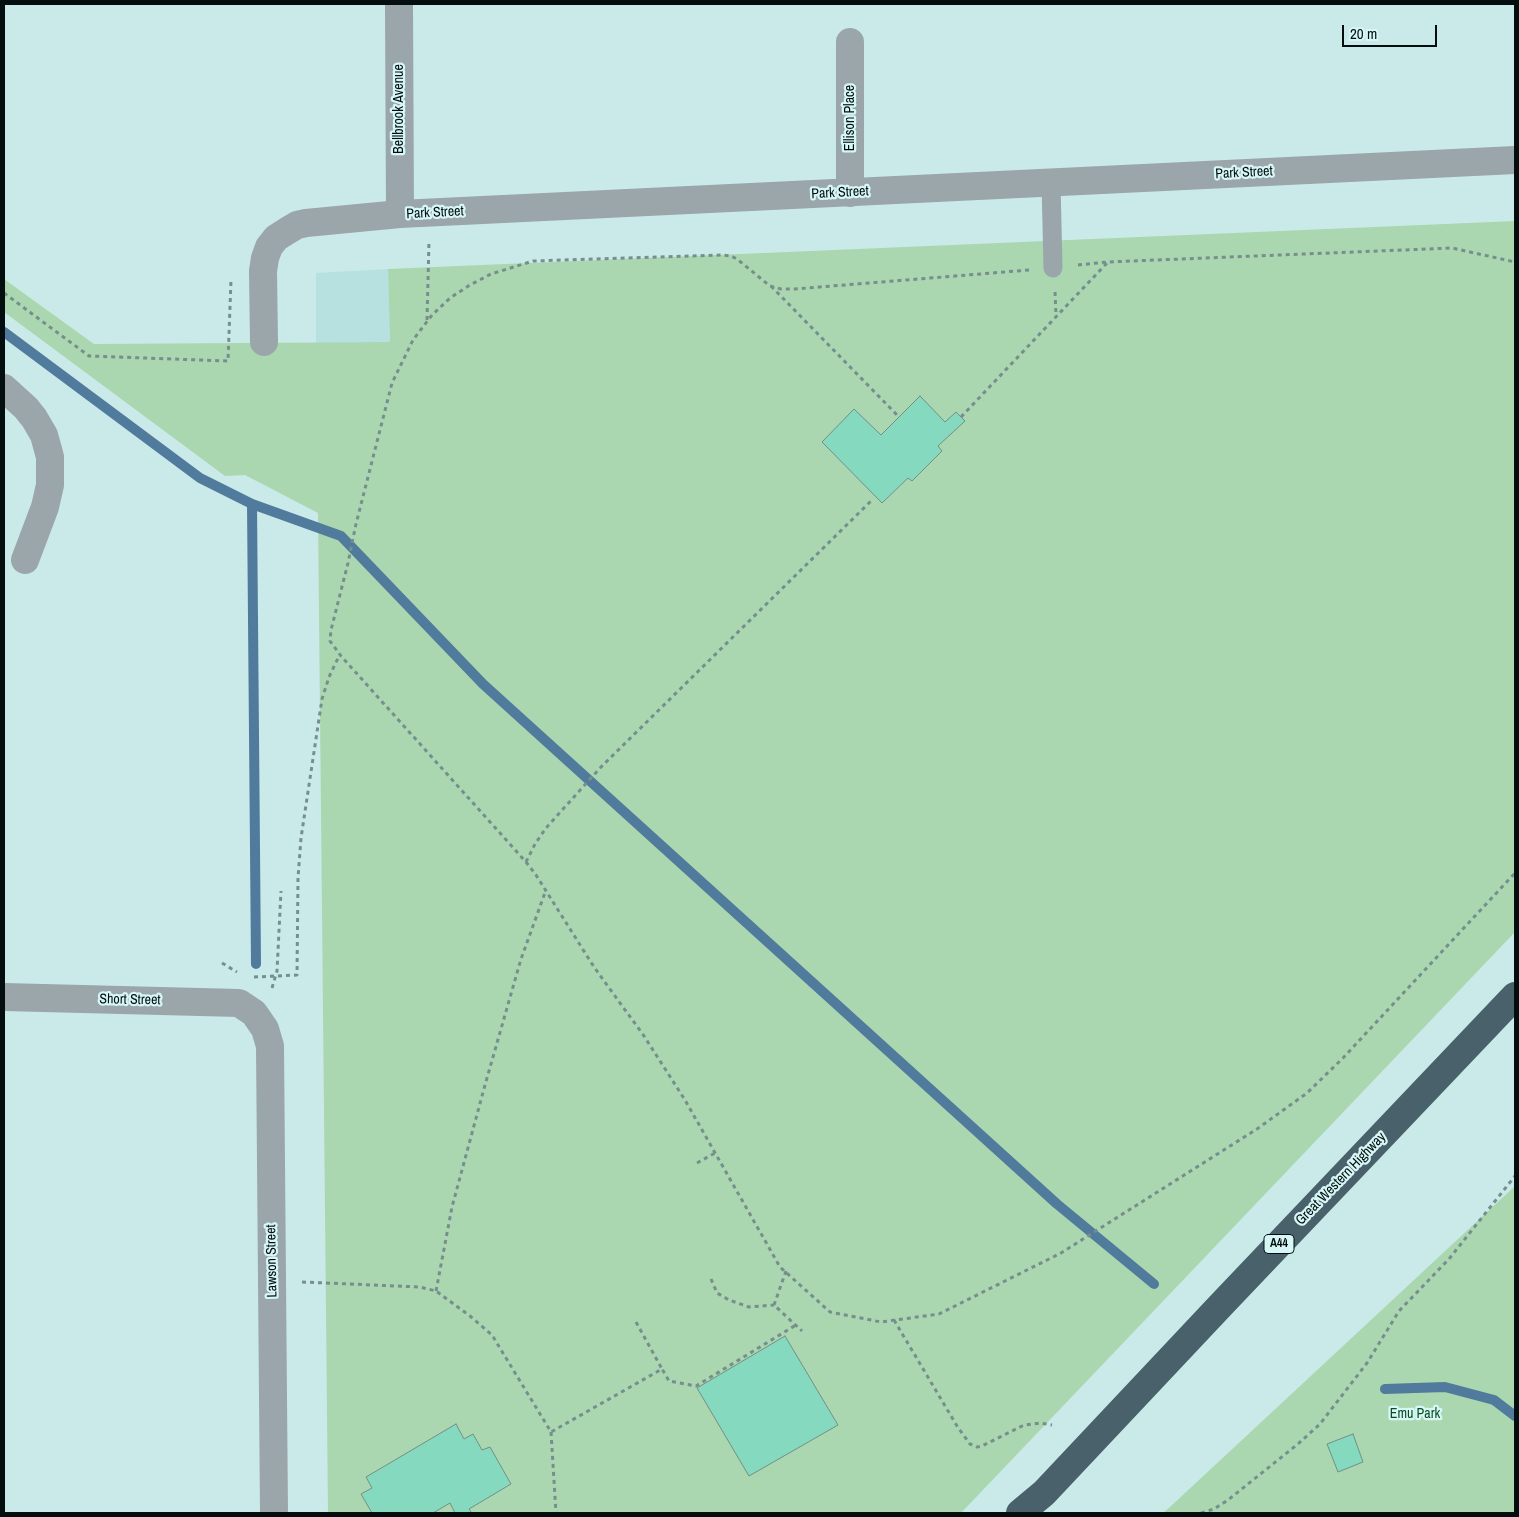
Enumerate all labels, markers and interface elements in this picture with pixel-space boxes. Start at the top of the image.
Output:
scale bar [1344,15,1439,47]
text: 20 m [1350,23,1377,44]
street label: Bellbrook Avenue [391,64,407,154]
street label: Ellison Place [842,85,858,151]
street label: Park Street [1215,163,1273,183]
street label: Park Street [811,183,869,203]
street label: Park Street [406,203,464,223]
street label: Short Street [99,991,161,1009]
street label: Great Western Highway [1292,1129,1390,1229]
street label: Lawson Street [263,1224,281,1298]
road number: A44 [1264,1234,1294,1254]
park label: Emu Park [1390,1406,1440,1422]

